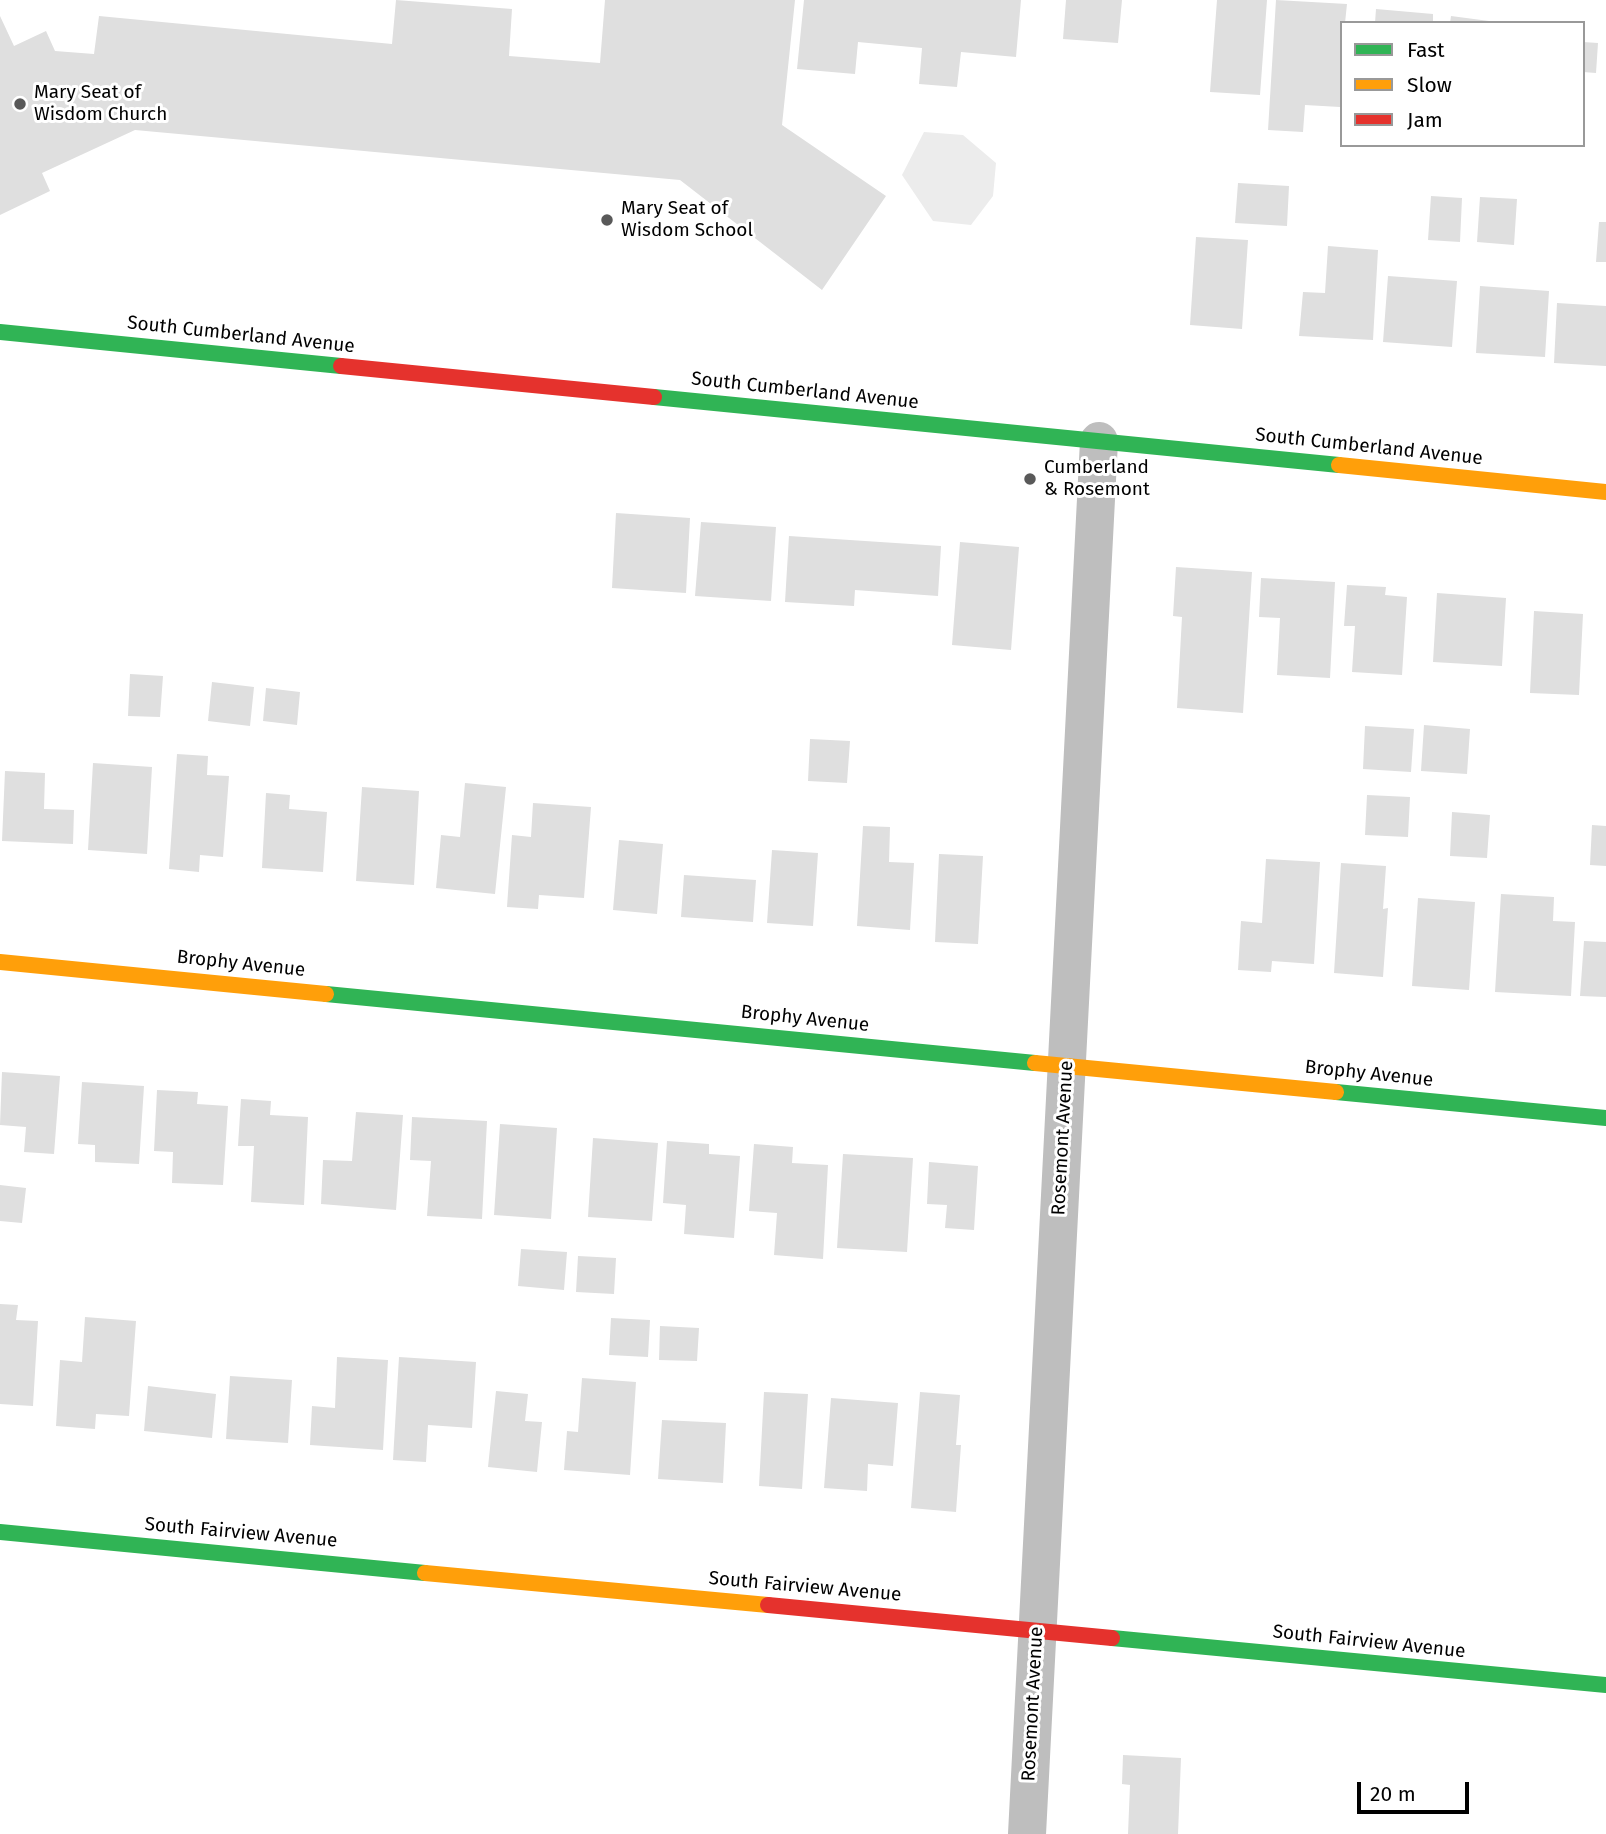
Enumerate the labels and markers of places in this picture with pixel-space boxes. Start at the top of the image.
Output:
place label: Mary Seat of Wisdom Church [34,82,167,126]
marker: Mary Seat of Wisdom Church [12,96,28,112]
place label: Mary Seat of Wisdom School [621,198,753,242]
marker: Mary Seat of Wisdom School [599,212,615,228]
place label: Cumberland & Rosemont [1044,457,1150,501]
marker: Cumberland & Rosemont [1022,471,1038,487]

